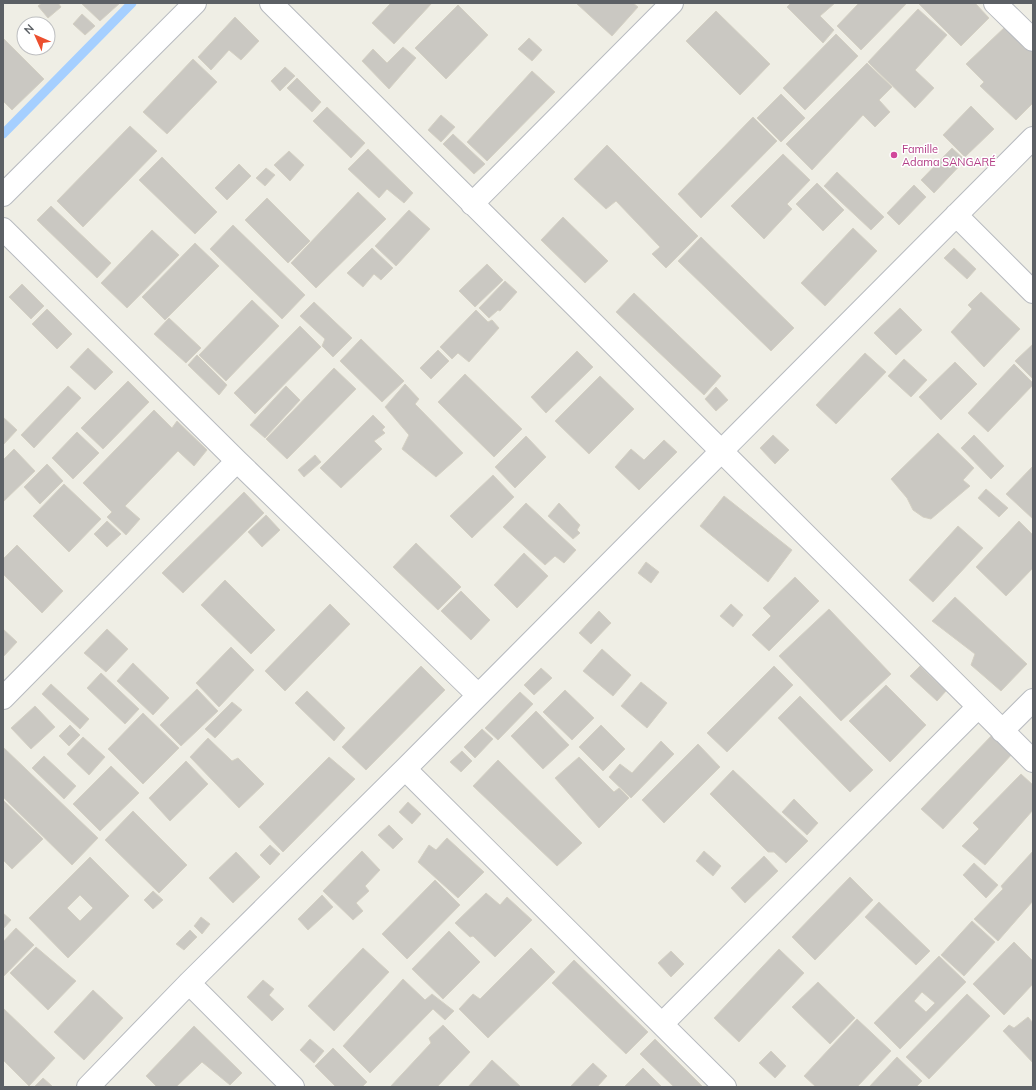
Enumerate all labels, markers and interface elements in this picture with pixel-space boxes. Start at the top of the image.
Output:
north arrow [16,16,56,56]
text: N [21,21,37,37]
place label: Famille Adama SANGARÉ [902,142,996,169]
marker: Famille Adama SANGARÉ [889,150,899,160]

